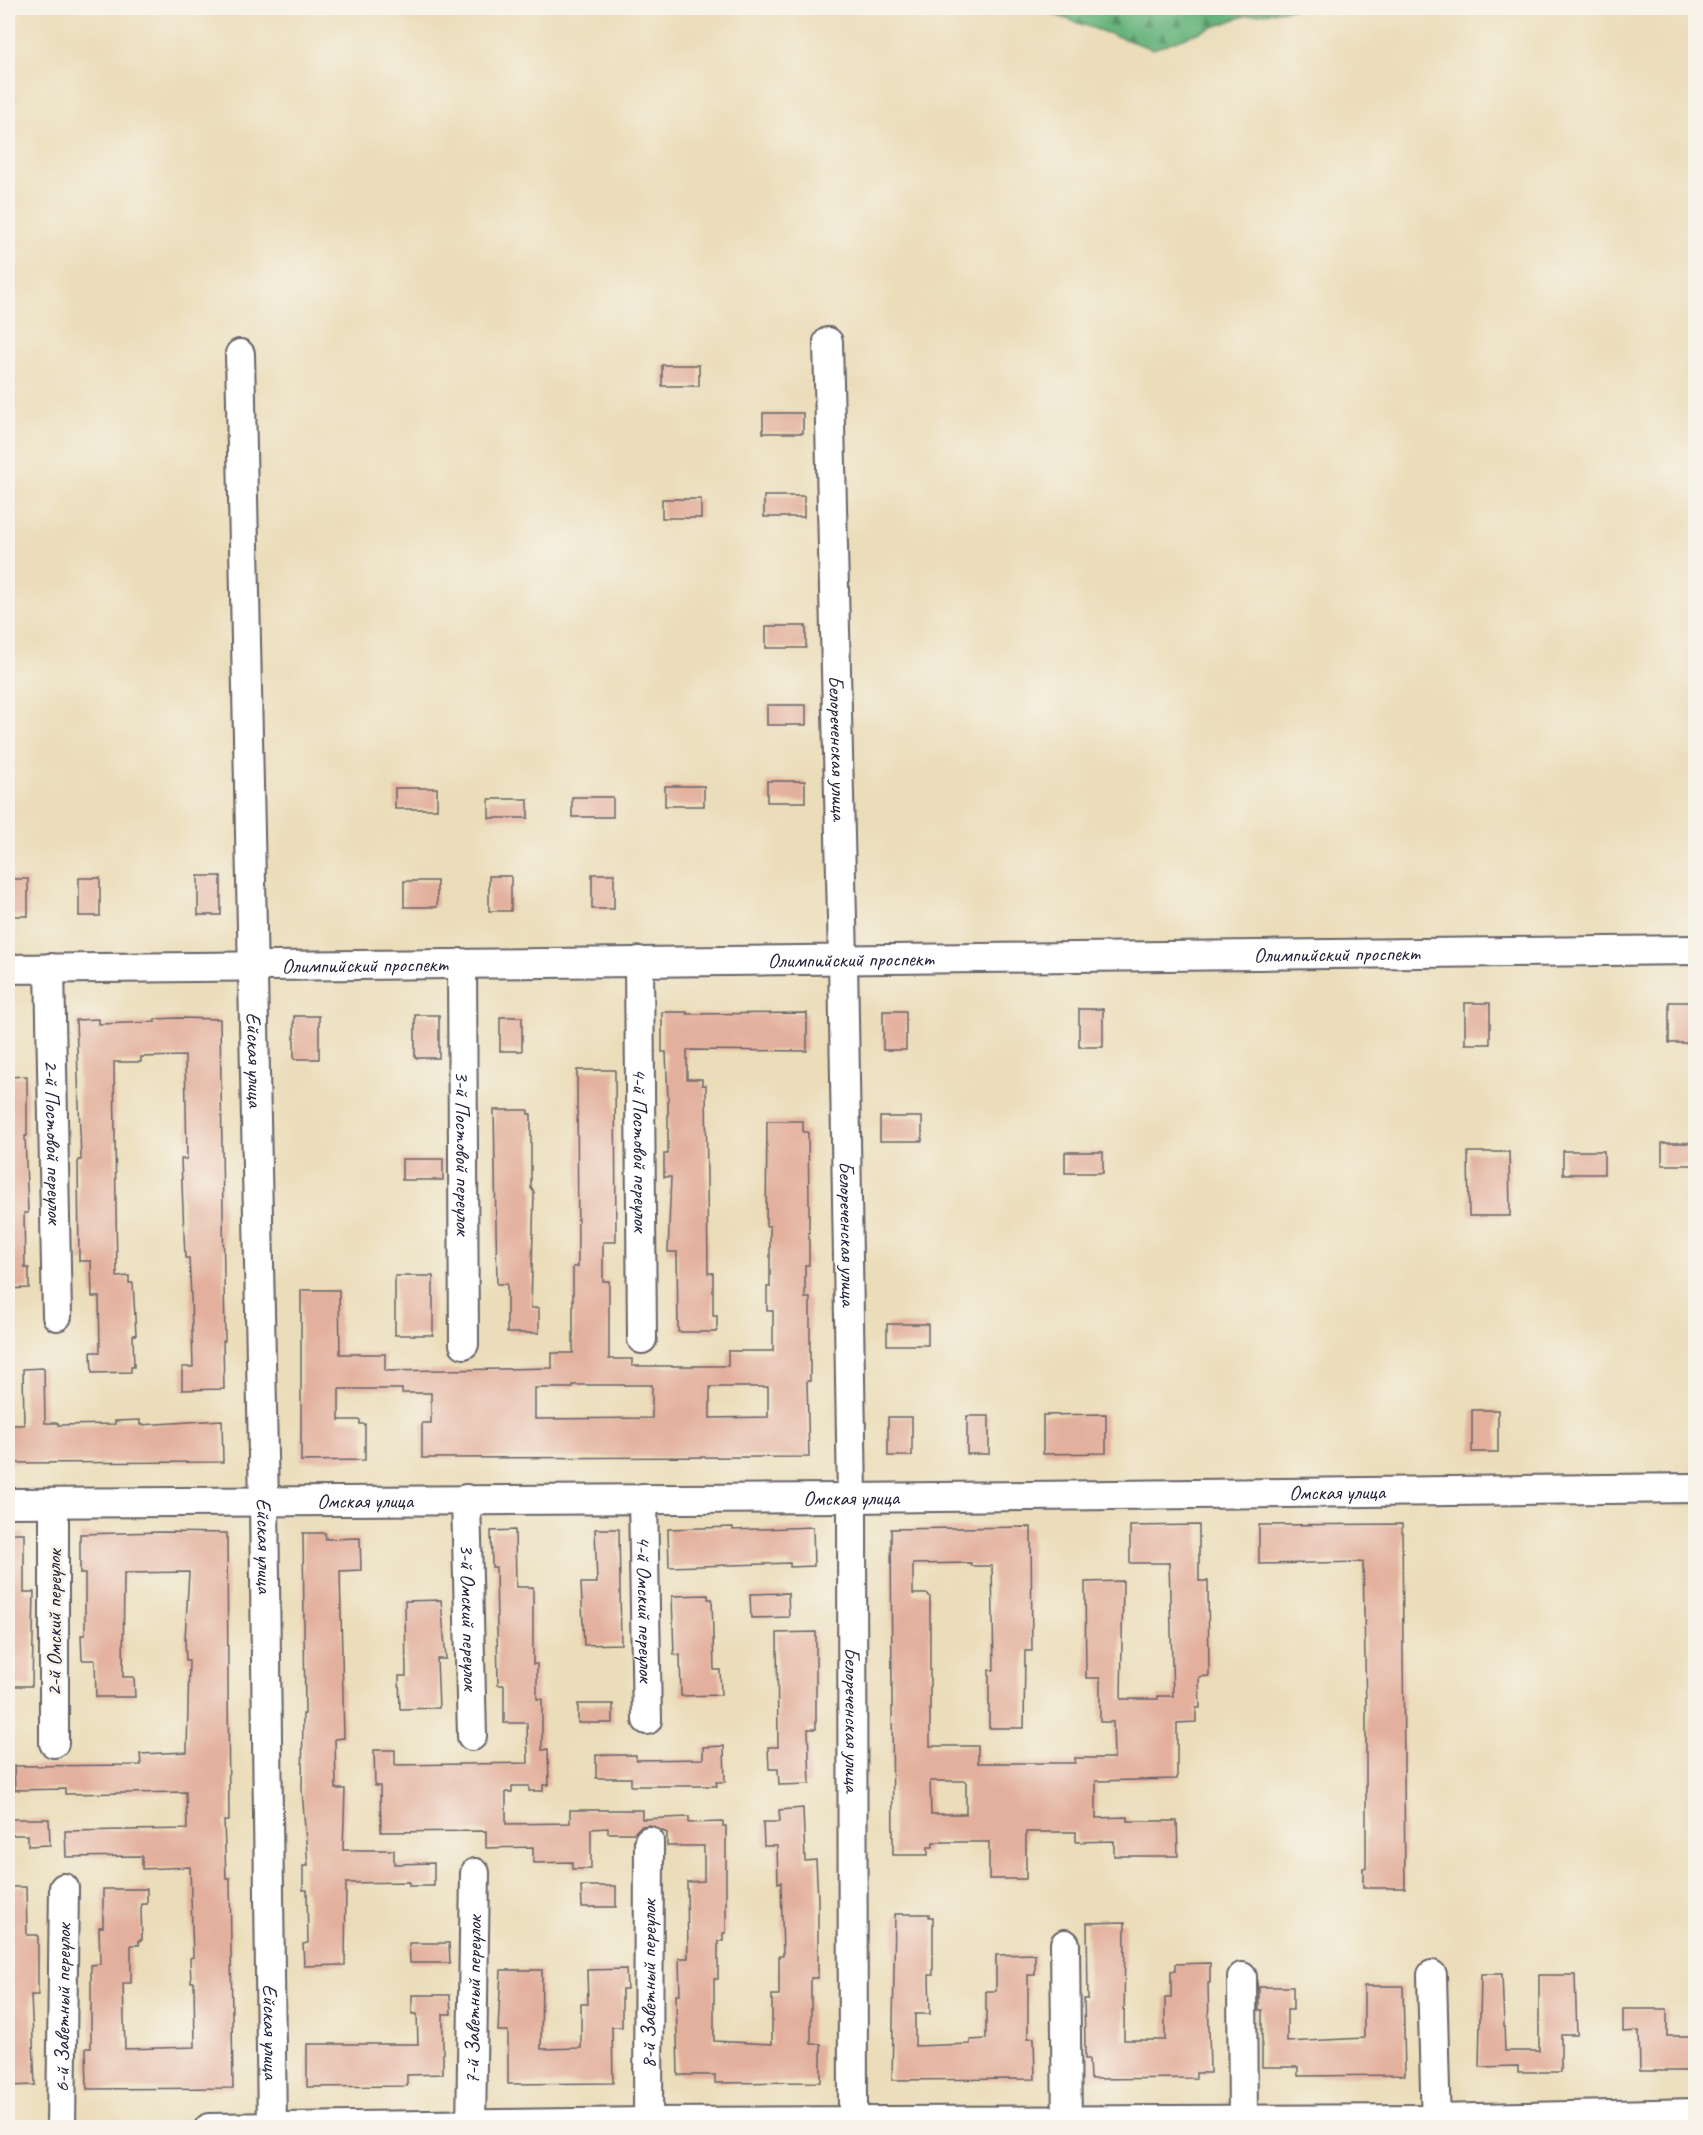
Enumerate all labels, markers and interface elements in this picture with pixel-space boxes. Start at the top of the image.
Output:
street label: Белореченская улица [823,675,853,823]
street label: Олимпийский проспект [1254,940,1422,968]
street label: Олимпийский проспект [768,946,936,973]
street label: Олимпийский проспект [282,951,450,979]
street label: Ейская улица [241,1012,269,1109]
street label: 2-й Постовой переулок [39,1060,68,1226]
street label: 4-й Постовой переулок [627,1068,654,1234]
street label: 3-й Постовой переулок [450,1071,476,1237]
street label: Белореченская улица [833,1161,862,1309]
street label: Омская улица [1289,1479,1387,1506]
street label: Омская улица [803,1484,901,1511]
street label: Омская улица [317,1488,415,1514]
street label: Ейская улица [251,1498,278,1595]
street label: 4-й Омский переулок [631,1535,659,1685]
street label: 3-й Омский переулок [454,1543,484,1693]
street label: 2-й Омский переулок [41,1548,67,1696]
street label: Белореченская улица [839,1647,865,1795]
street label: 8-й Заветный переулок [635,1897,662,2068]
street label: 7-й Заветный переулок [459,1913,487,2085]
street label: 6-й Заветный переулок [48,1921,77,2093]
street label: Ейская улица [257,1984,284,2081]

